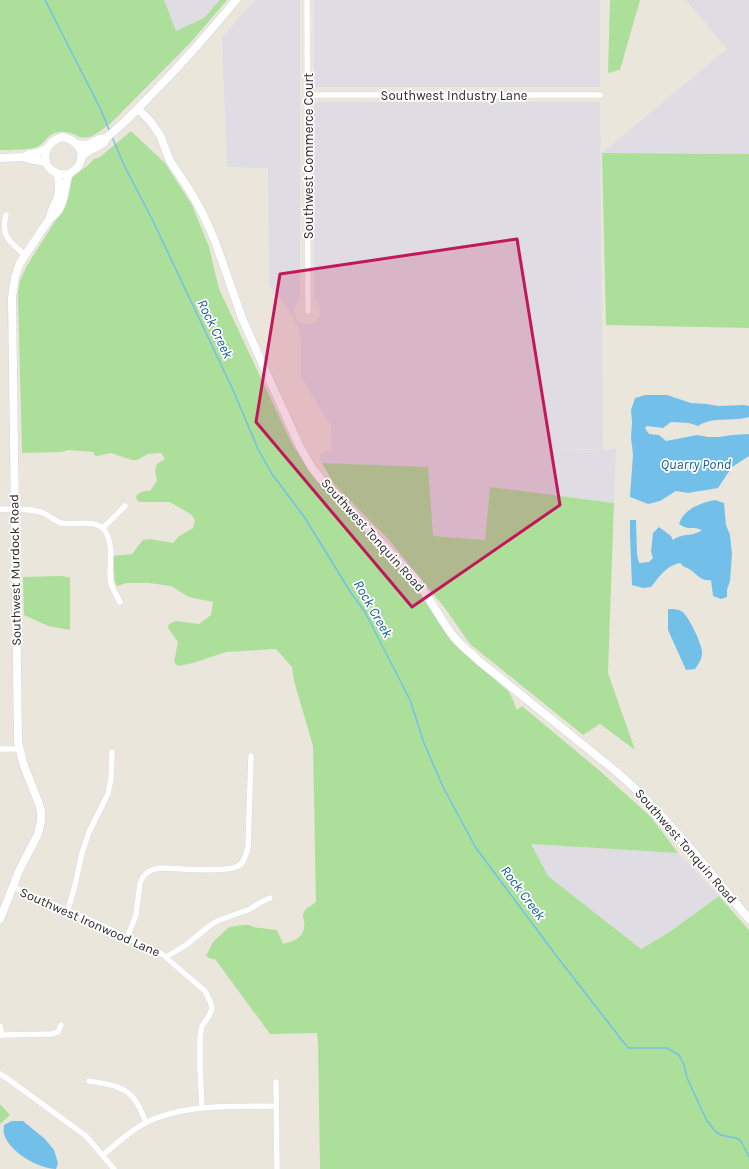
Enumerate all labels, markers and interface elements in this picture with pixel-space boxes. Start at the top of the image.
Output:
street label: Southwest Commerce Court [301,73,316,239]
street label: Southwest Industry Lane [381,88,528,103]
water label: Rock Creek [193,297,237,362]
water label: Quarry Pond [661,456,732,473]
street label: Southwest Tonquin Road [317,475,428,595]
street label: Southwest Murdock Road [6,494,24,646]
water label: Rock Creek [350,577,397,642]
street label: Southwest Tonquin Road [631,786,740,907]
water label: Rock Creek [497,862,550,924]
street label: Southwest Ironwood Lane [18,884,163,960]

